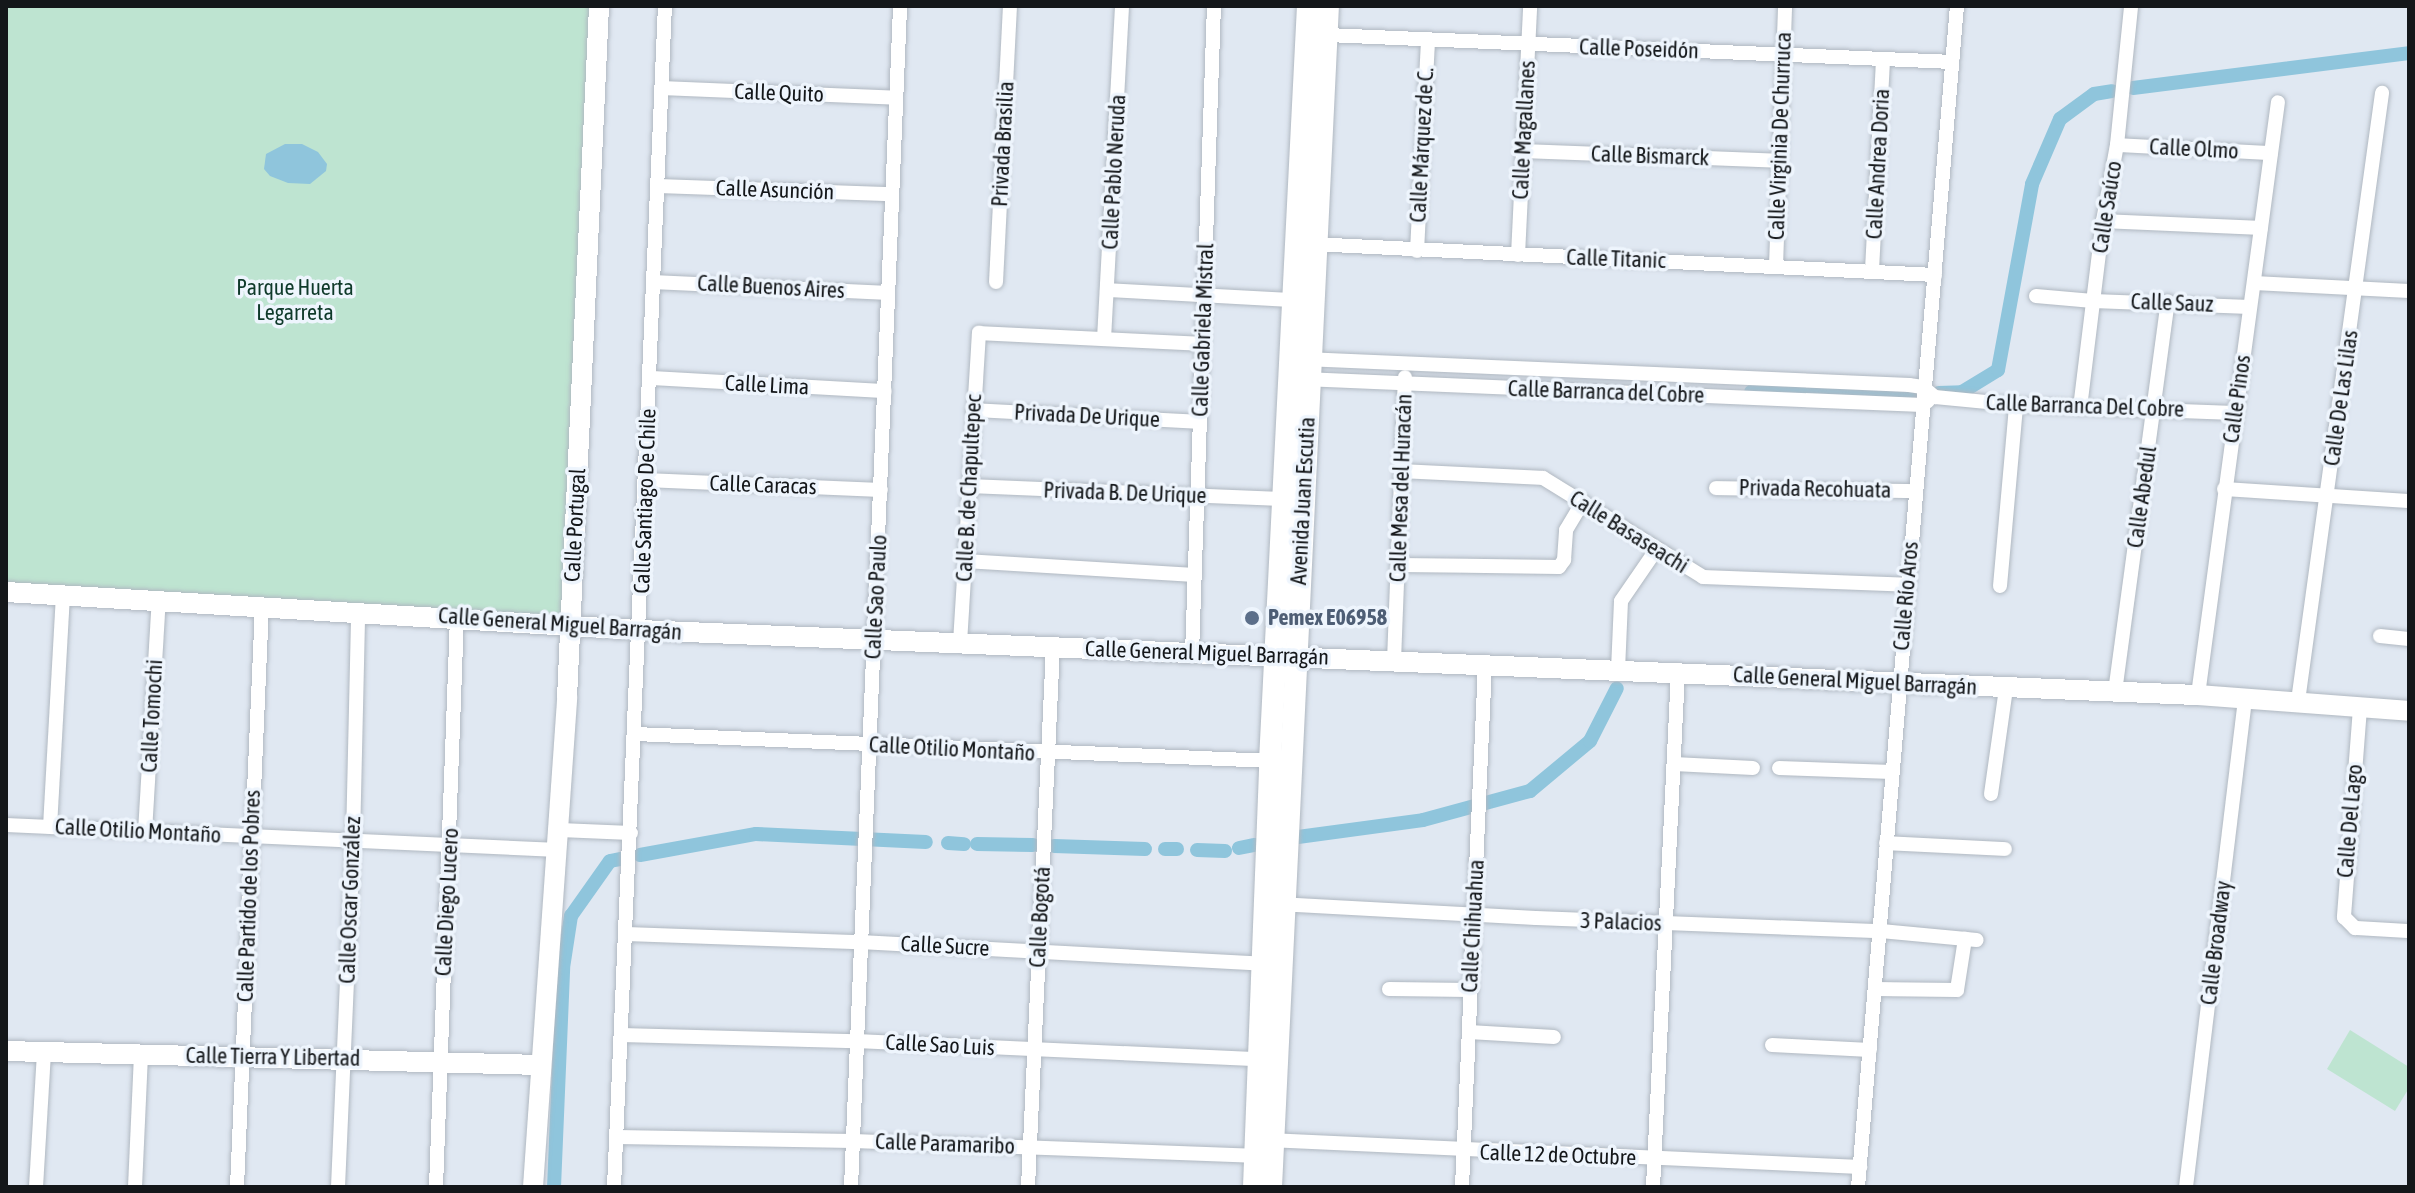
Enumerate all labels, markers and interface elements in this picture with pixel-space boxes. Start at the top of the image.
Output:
street label: Calle Virginia De Churruca [1763,31,1797,241]
street label: Calle Poseidón [1579,34,1699,64]
street label: Calle Magallanes [1507,60,1541,200]
street label: Calle Márquez de C. [1405,67,1439,223]
street label: Calle Quito [734,78,824,108]
street label: Privada Brasilia [987,81,1019,207]
street label: Calle Andrea Doria [1861,88,1895,240]
street label: Calle Pablo Neruda [1097,94,1131,250]
street label: Calle Olmo [2149,133,2239,165]
street label: Calle Bismarck [1590,141,1710,171]
street label: Calle Saúco [2087,159,2127,255]
street label: Calle Asunción [715,175,835,205]
street label: Calle Gabriela Mistral [1187,243,1219,417]
street label: Calle Titanic [1566,244,1666,274]
street label: Calle Buenos Aires [697,270,845,304]
park label: Parque Huerta Legarreta [236,274,354,326]
street label: Calle Sauz [2130,288,2214,318]
street label: Calle De Las Lilas [2318,328,2364,468]
street label: Calle Pinos [2218,353,2256,445]
street label: Calle Lima [724,370,810,400]
street label: Calle Barranca del Cobre [1507,375,1705,409]
street label: Calle Barranca Del Cobre [1985,389,2185,423]
street label: Calle Mesa del Huracán [1385,393,1417,583]
street label: Calle B. de Chapultepec [951,394,987,582]
street label: Privada De Urique [1013,399,1161,433]
street label: Calle Santiago De Chile [629,408,661,594]
street label: Avenida Juan Escutia [1285,416,1321,586]
street label: Calle Abedul [2122,444,2162,550]
street label: Calle Portugal [559,467,591,583]
street label: Calle Caracas [709,470,817,500]
street label: Privada Recohuata [1739,474,1891,504]
street label: Privada B. De Urique [1043,477,1207,509]
street label: Calle Basaseachi [1565,485,1693,579]
street label: Calle Sao Paulo [860,534,892,660]
street label: Calle Río Aros [1888,540,1924,652]
street label: Calle General Miguel Barragán [437,602,683,646]
place label: Pemex E06958 [1268,605,1387,631]
marker: Pemex E06958 [1243,609,1261,627]
street label: Calle General Miguel Barragán [1085,636,1329,670]
street label: Calle Tomochi [136,659,168,773]
street label: Calle General Miguel Barragán [1732,661,1978,701]
street label: Calle Otilio Montaño [868,731,1036,767]
street label: Calle Del Lago [2332,763,2368,879]
street label: Calle Partido de los Pobres [232,789,266,1003]
street label: Calle Otilio Montaño [54,813,222,849]
street label: Calle Oscar González [334,816,366,984]
street label: Calle Diego Lucero [430,827,464,977]
street label: Calle Chihuahua [1456,859,1490,993]
street label: Calle Bogotá [1024,866,1056,968]
street label: Calle Broadway [2195,880,2237,1006]
street label: 3 Palacios [1580,907,1662,937]
street label: Calle Sucre [900,930,990,962]
street label: Calle Sao Luis [885,1029,995,1061]
street label: Calle Tierra Y Libertad [185,1042,361,1072]
street label: Calle Paramaribo [875,1128,1015,1160]
street label: Calle 12 de Octubre [1479,1139,1637,1171]

